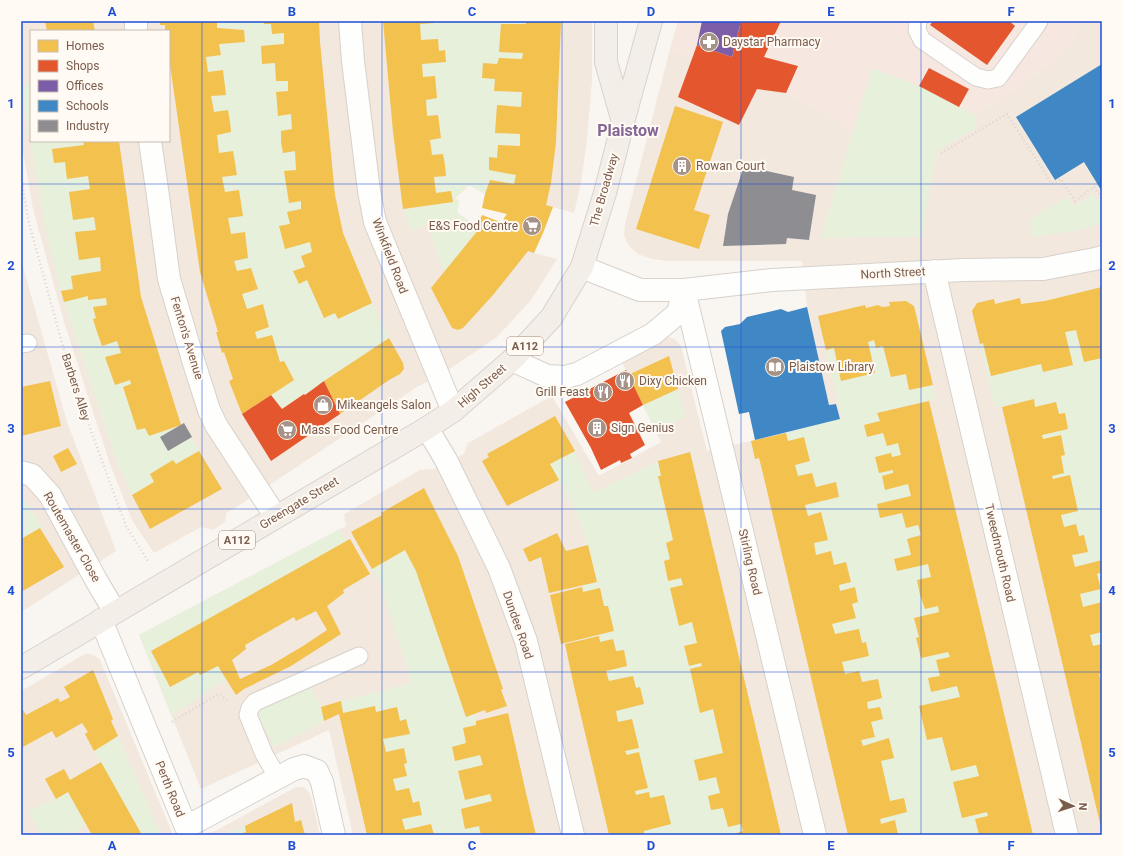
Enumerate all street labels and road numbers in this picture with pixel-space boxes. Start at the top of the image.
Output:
street label: The Broadway [587,151,621,228]
street label: Winkfield Road [369,216,411,296]
street label: North Street [860,264,926,282]
street label: Fenton's Avenue [168,295,206,381]
road number: A112 [507,337,543,355]
street label: Barbers Alley [59,352,94,423]
street label: High Street [455,361,509,411]
street label: Greengate Street [257,474,341,532]
street label: Routemaster Close [40,489,104,585]
street label: Tweedmouth Road [982,503,1018,603]
street label: Stirling Road [736,527,764,597]
road number: A112 [219,531,255,549]
street label: Dundee Road [500,589,536,661]
street label: Perth Road [152,759,188,819]

